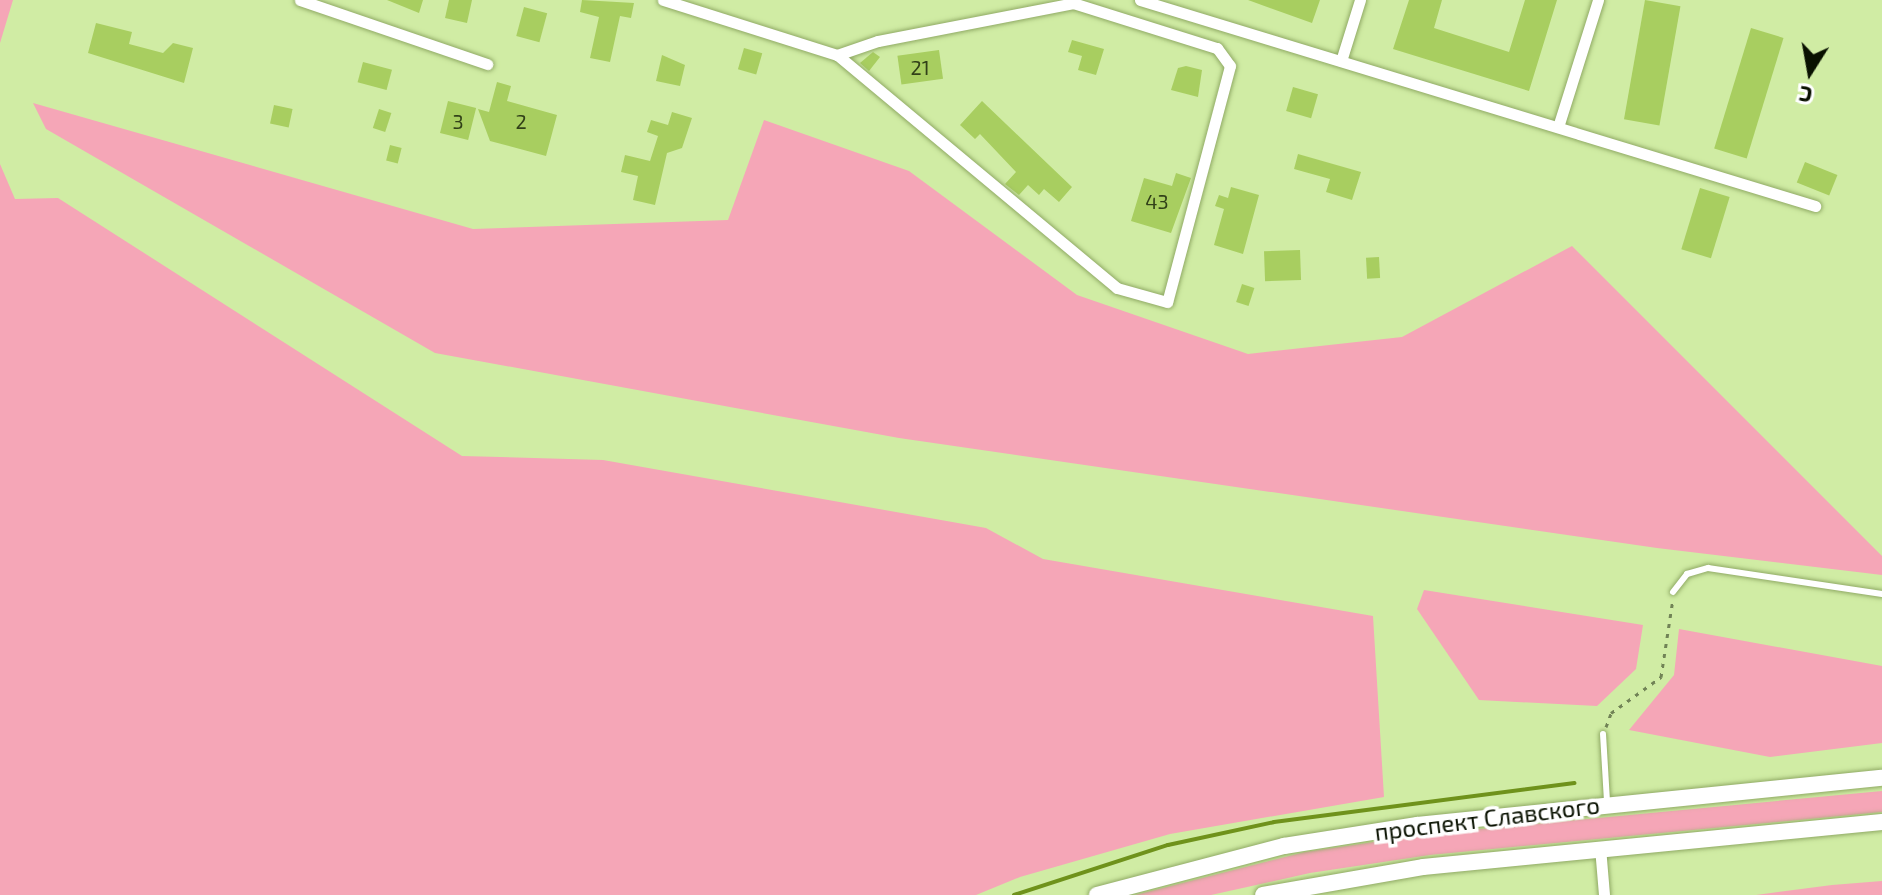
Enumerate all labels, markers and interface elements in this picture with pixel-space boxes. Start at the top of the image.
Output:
north arrow [1770,32,1850,112]
house number: 21 [910,55,930,79]
text: С [1797,82,1814,110]
house number: 3 [452,109,464,133]
house number: 2 [515,109,527,133]
house number: 43 [1145,189,1169,213]
street label: проспект Славского [1373,790,1601,846]

